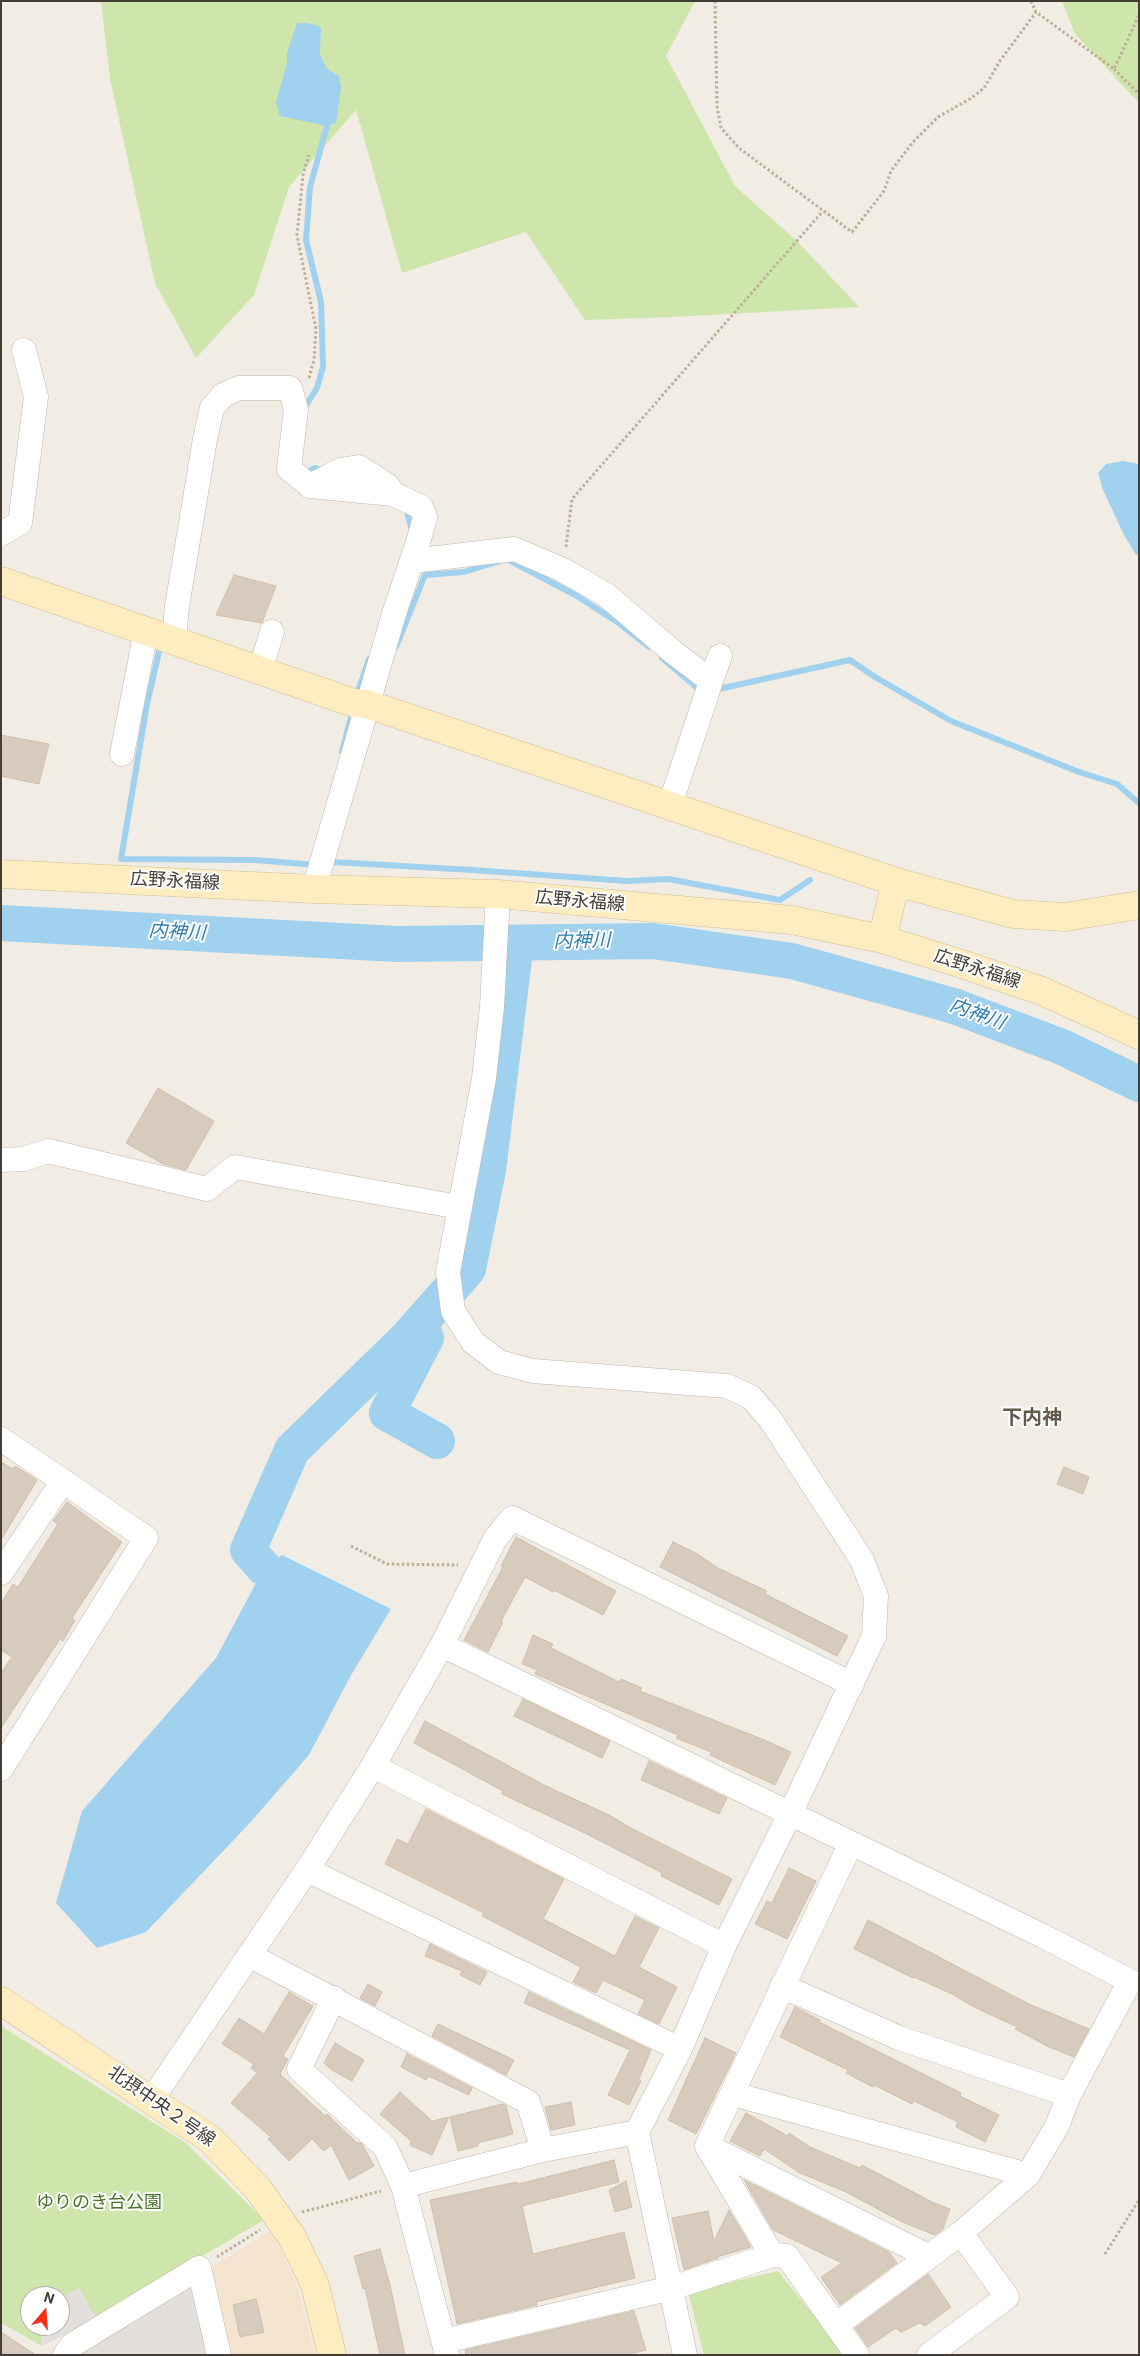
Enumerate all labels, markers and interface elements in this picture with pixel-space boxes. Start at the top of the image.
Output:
street label: 広野永福線 [129,869,221,895]
street label: 広野永福線 [534,887,626,917]
water label: 内神川 [148,920,206,946]
water label: 内神川 [553,930,611,954]
street label: 広野永福線 [931,946,1023,994]
water label: 内神川 [946,995,1008,1035]
district label: 下内神 [1002,1407,1062,1431]
street label: 北摂中央２号線 [103,2062,219,2152]
park label: ゆりのき台公園 [36,2192,162,2214]
north arrow [20,2286,70,2336]
text: N [42,2289,56,2307]

